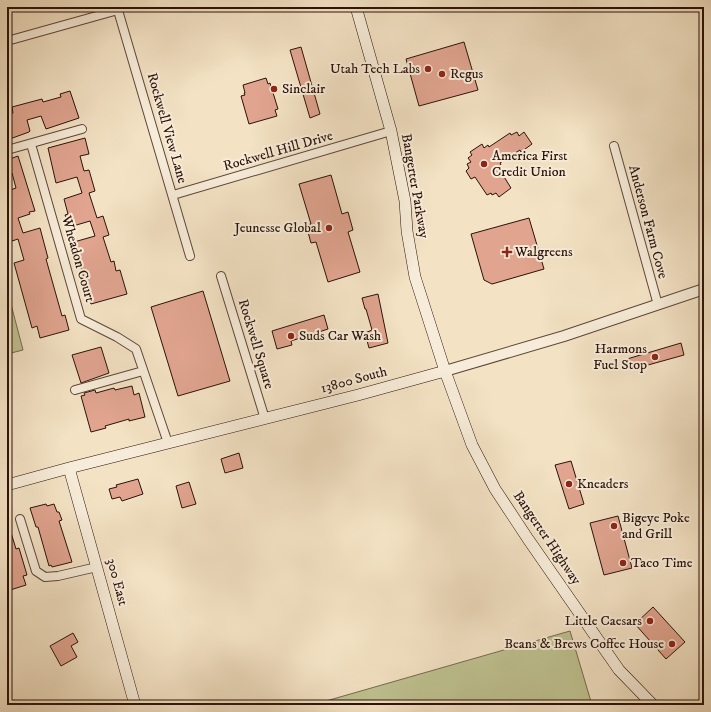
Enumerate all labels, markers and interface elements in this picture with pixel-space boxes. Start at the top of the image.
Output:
place label: Utah Tech Labs [330,60,420,78]
marker: Utah Tech Labs [423,64,433,74]
place label: Regus [450,65,484,83]
marker: Regus [437,69,447,79]
street label: Rockwell View Lane [143,71,191,186]
place label: Sinclair [282,80,326,98]
marker: Sinclair [269,84,279,94]
street label: Rockwell Hill Drive [221,127,335,175]
street label: Bangerter Parkway [397,132,433,240]
place label: America First Credit Union [492,147,568,181]
marker: America First Credit Union [479,159,489,169]
street label: Anderson Farm Cove [624,163,672,281]
street label: Wheadon Court [57,213,99,305]
place label: Jeunesse Global [232,219,322,237]
marker: Jeunesse Global [324,223,334,233]
place label: Walgreens [514,243,573,261]
marker: Walgreens [502,247,512,257]
street label: Rockwell Square [234,297,278,391]
place label: Suds Car Wash [299,327,382,345]
marker: Suds Car Wash [286,331,296,341]
place label: Harmons Fuel Stop [593,340,647,374]
marker: Harmons Fuel Stop [650,352,660,362]
street label: 13800 South [319,362,390,398]
place label: Kneaders [577,475,629,493]
marker: Kneaders [564,479,574,489]
street label: Bangerter Highway [509,488,585,589]
place label: Bigeye Poke and Grill [622,509,690,543]
marker: Bigeye Poke and Grill [609,521,619,531]
place label: Taco Time [631,554,693,572]
street label: 300 East [102,556,132,608]
marker: Taco Time [618,558,628,568]
place label: Little Caesars [565,612,642,630]
marker: Little Caesars [645,616,655,626]
place label: Beans & Brews Coffee House [504,635,664,653]
marker: Beans & Brews Coffee House [667,639,677,649]

